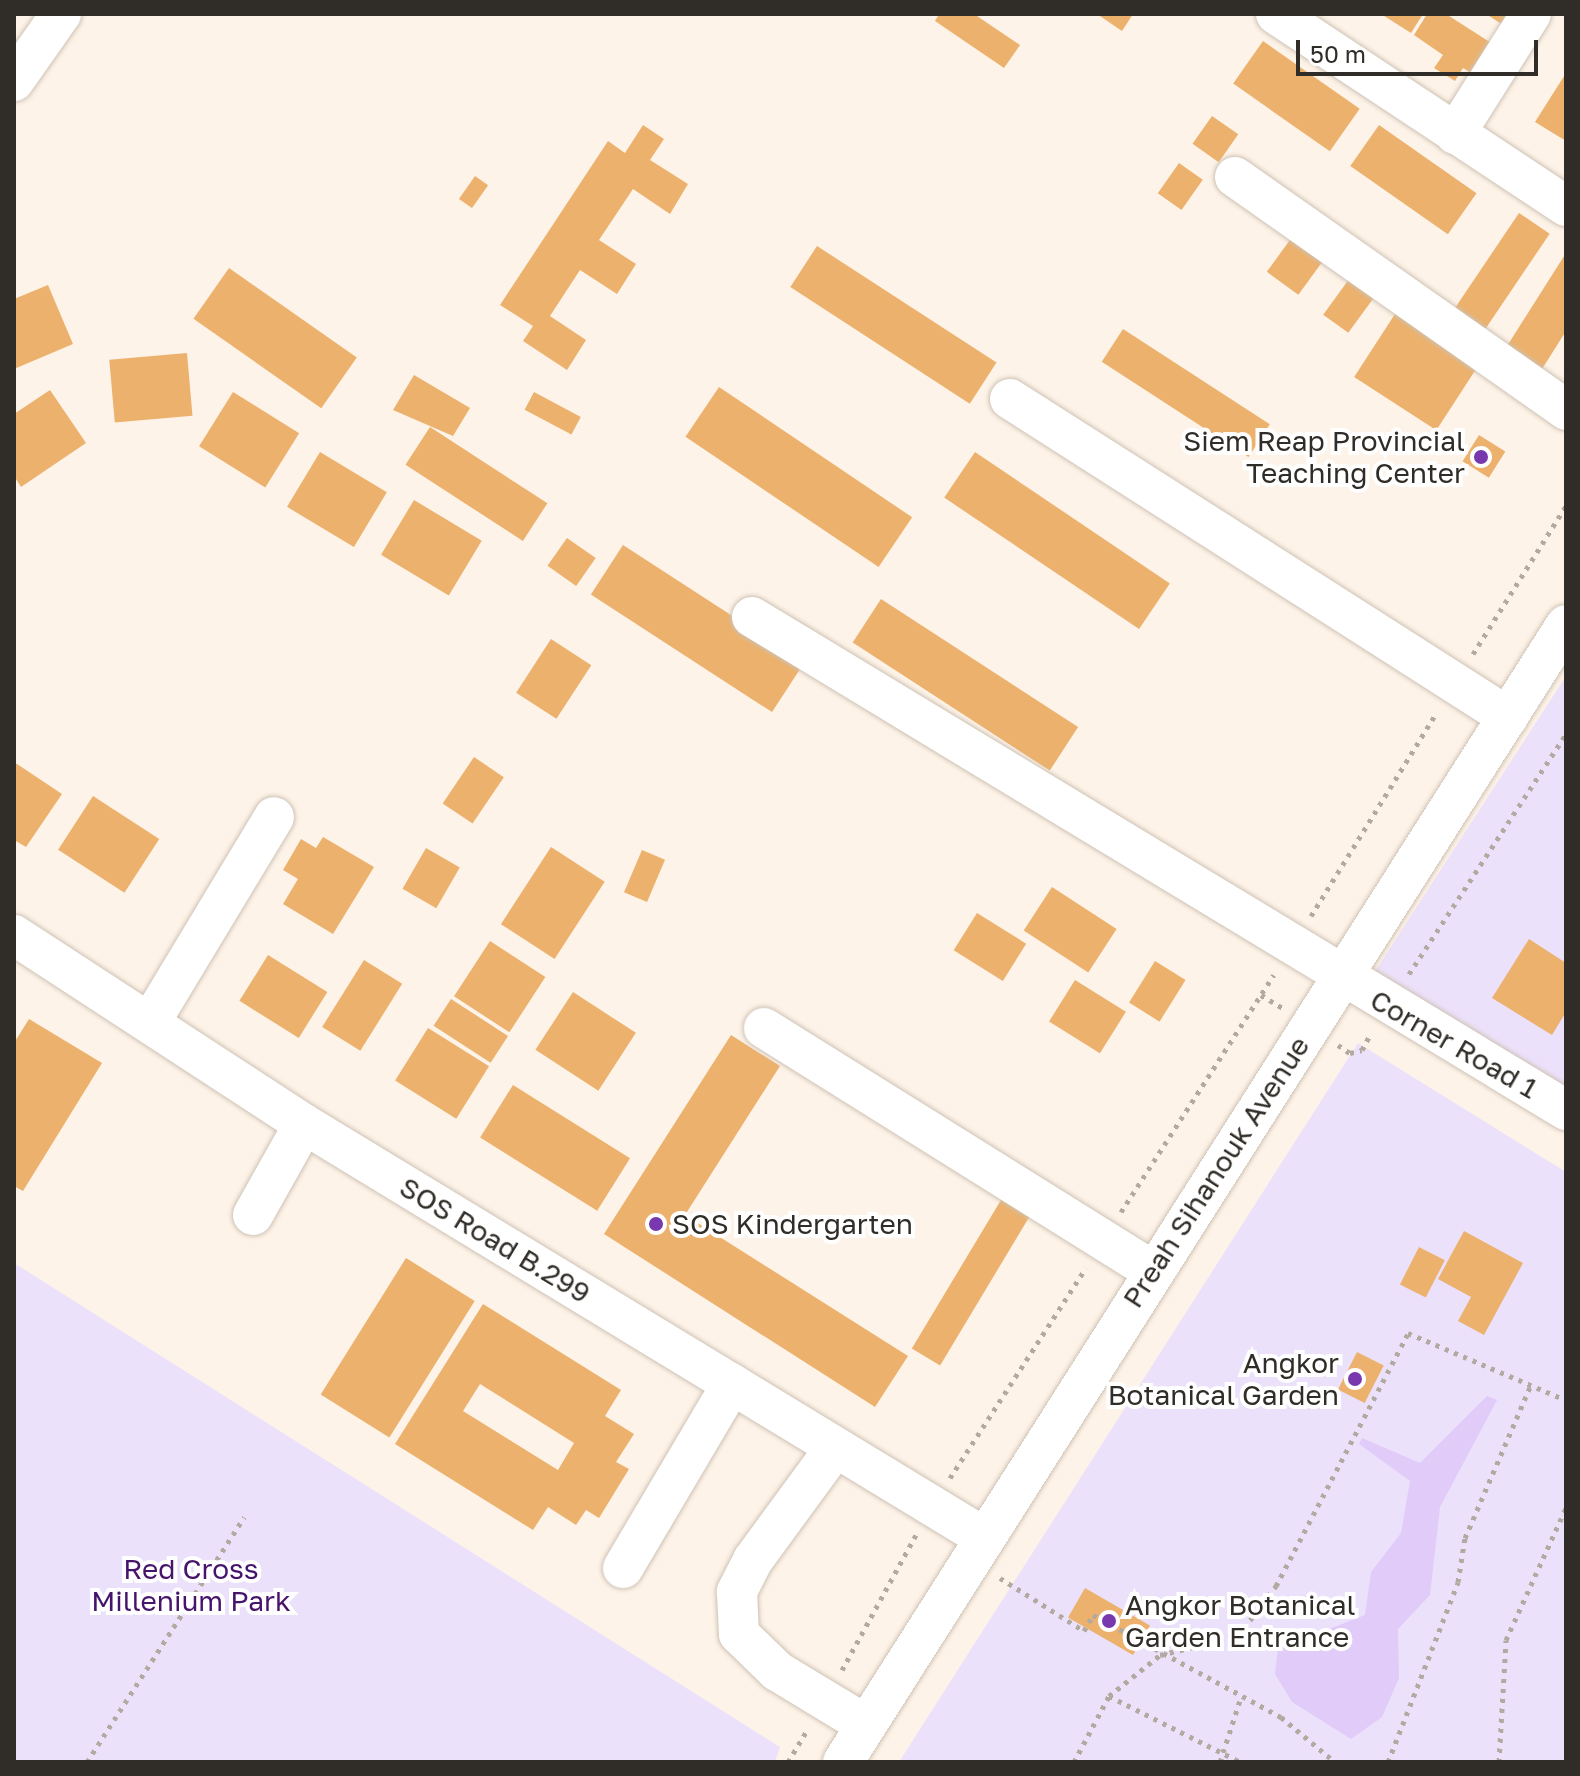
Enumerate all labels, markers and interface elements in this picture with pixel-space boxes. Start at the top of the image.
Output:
scale bar [1300,24,1542,74]
text: 50 m [1310,39,1366,68]
place label: Siem Reap Provincial Teaching Center [1183,424,1465,490]
marker: Siem Reap Provincial Teaching Center [1472,448,1490,466]
street label: Corner Road 1 [1364,983,1544,1105]
street label: Preah Sihanouk Avenue [1116,1030,1316,1314]
street label: SOS Road B.299 [394,1170,596,1310]
place label: SOS Kindergarten [672,1207,913,1241]
marker: SOS Kindergarten [647,1215,665,1233]
place label: Angkor Botanical Garden [1108,1346,1339,1412]
marker: Angkor Botanical Garden [1346,1370,1364,1388]
park label: Red Cross Millenium Park [91,1552,291,1618]
place label: Angkor Botanical Garden Entrance [1125,1588,1356,1654]
marker: Angkor Botanical Garden Entrance [1100,1612,1118,1630]

